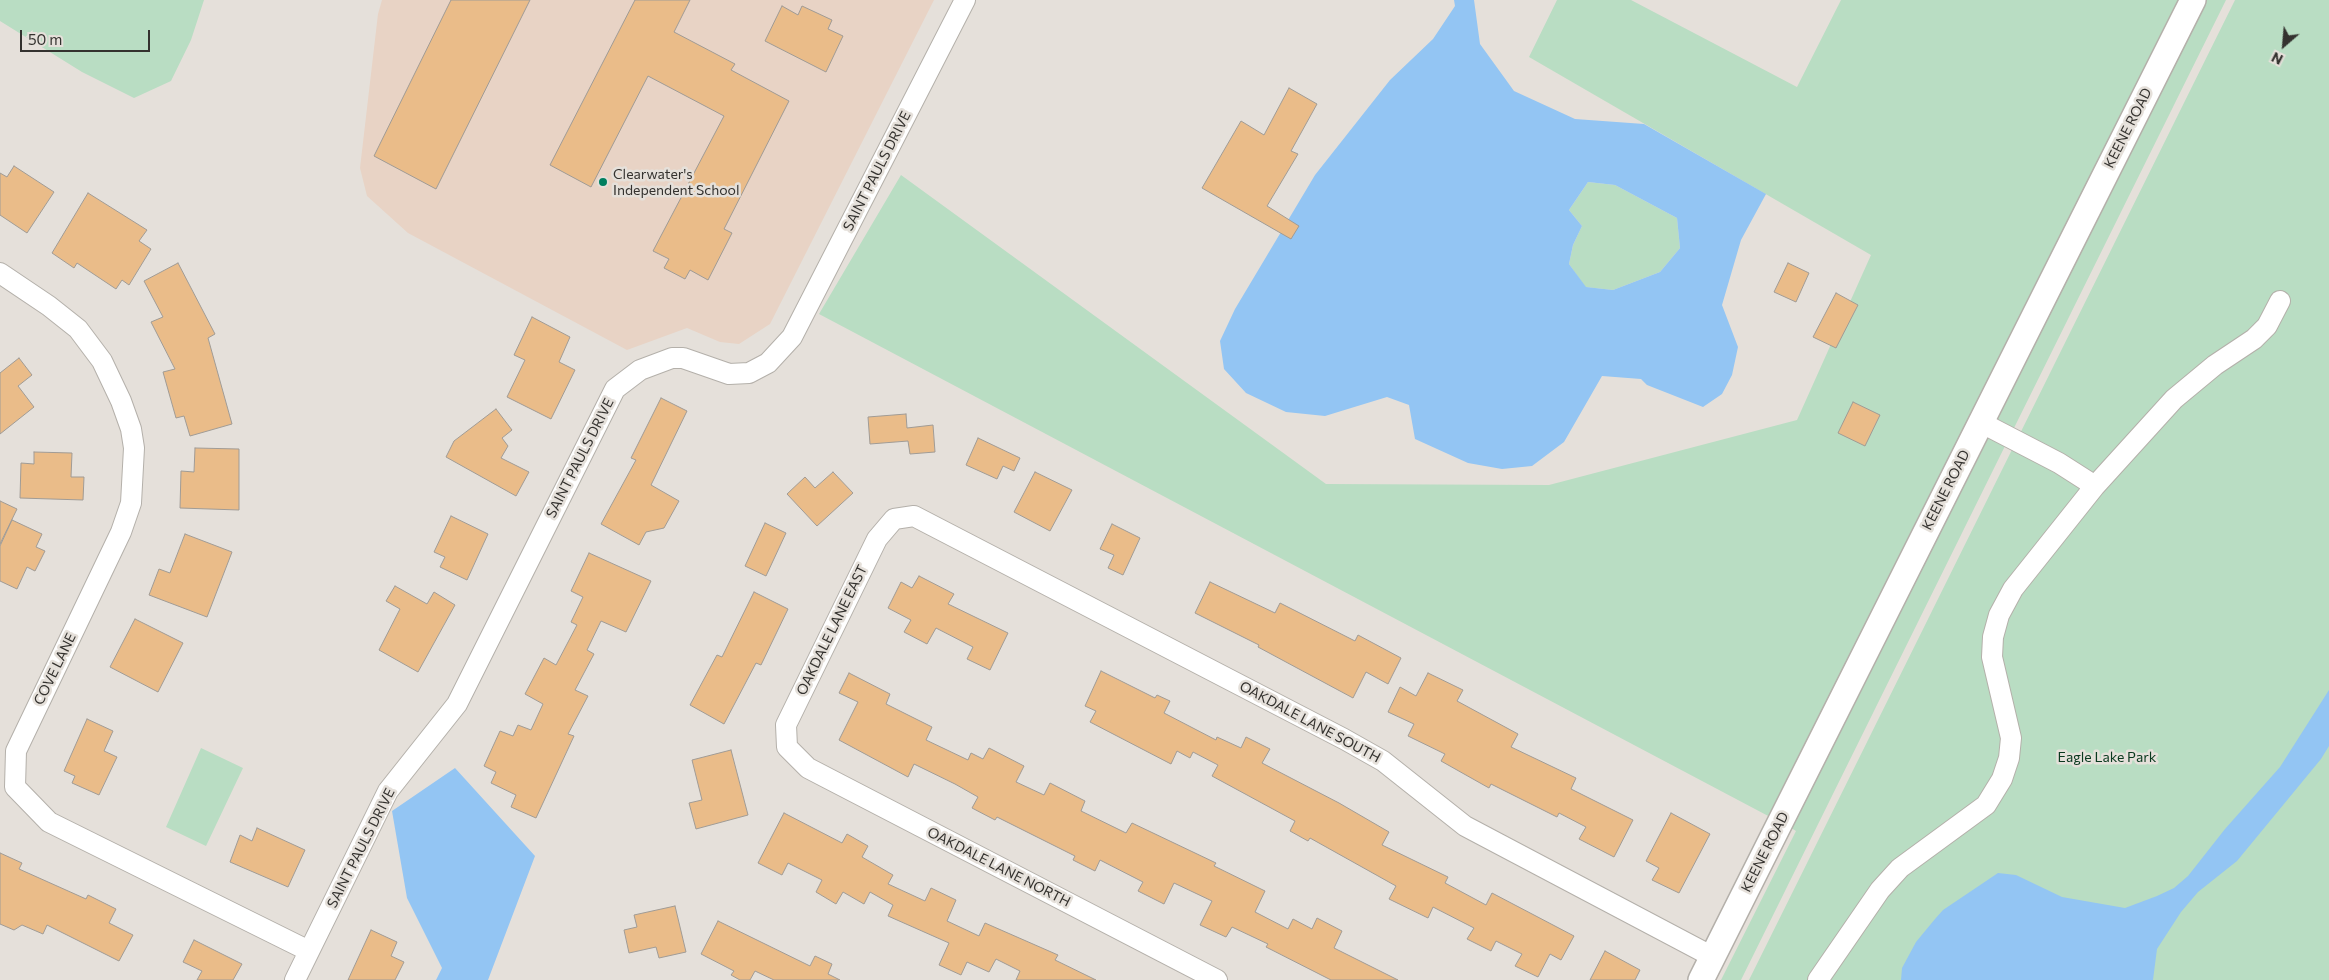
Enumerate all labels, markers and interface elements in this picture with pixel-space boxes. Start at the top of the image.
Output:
scale bar [22,20,152,52]
north arrow [2259,20,2309,70]
text: 50 m [28,30,62,48]
text: N [2268,49,2285,69]
street label: KEENE ROAD [2101,85,2155,171]
street label: SAINT PAULS DRIVE [840,108,914,234]
place label: Clearwater's Independent School [613,166,739,198]
marker: Clearwater's Independent School [597,176,609,188]
street label: SAINT PAULS DRIVE [543,395,617,521]
street label: KEENE ROAD [1919,447,1973,533]
street label: OAKDALE LANE EAST [793,562,871,698]
street label: COVE LANE [30,630,80,708]
street label: OAKDALE LANE SOUTH [1237,678,1383,766]
park label: Eagle Lake Park [2058,749,2156,765]
street label: SAINT PAULS DRIVE [324,785,398,911]
street label: KEENE ROAD [1738,809,1792,895]
street label: OAKDALE LANE NORTH [925,824,1073,910]

